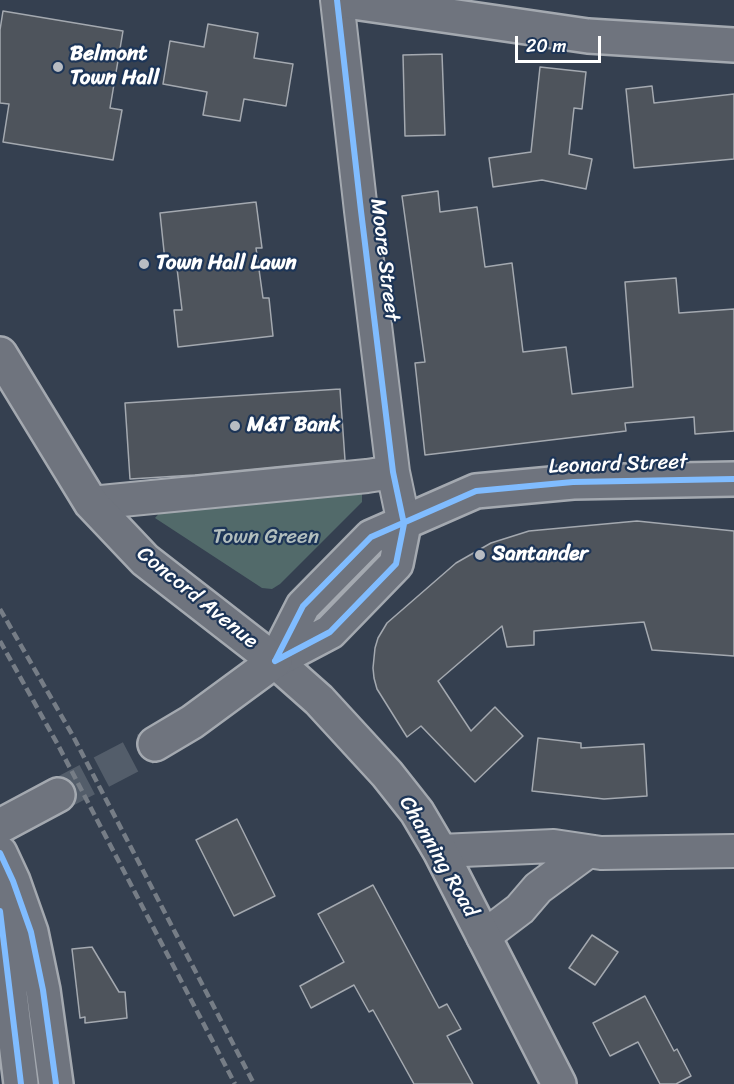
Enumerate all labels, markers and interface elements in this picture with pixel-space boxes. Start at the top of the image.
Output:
scale bar [518,24,604,62]
text: 20 m [526,30,566,62]
place label: Belmont Town Hall [70,42,159,92]
marker: Belmont Town Hall [51,60,65,74]
street label: Moore Street [364,197,404,323]
place label: Town Hall Lawn [156,251,297,277]
marker: Town Hall Lawn [137,257,151,271]
place label: M&T Bank [247,413,340,439]
marker: M&T Bank [228,419,242,433]
street label: Leonard Street [548,450,688,480]
park label: Town Green [213,525,319,551]
street label: Concord Avenue [131,542,263,654]
place label: Santander [492,542,588,568]
marker: Santander [473,548,487,562]
street label: Channing Road [393,792,483,922]

